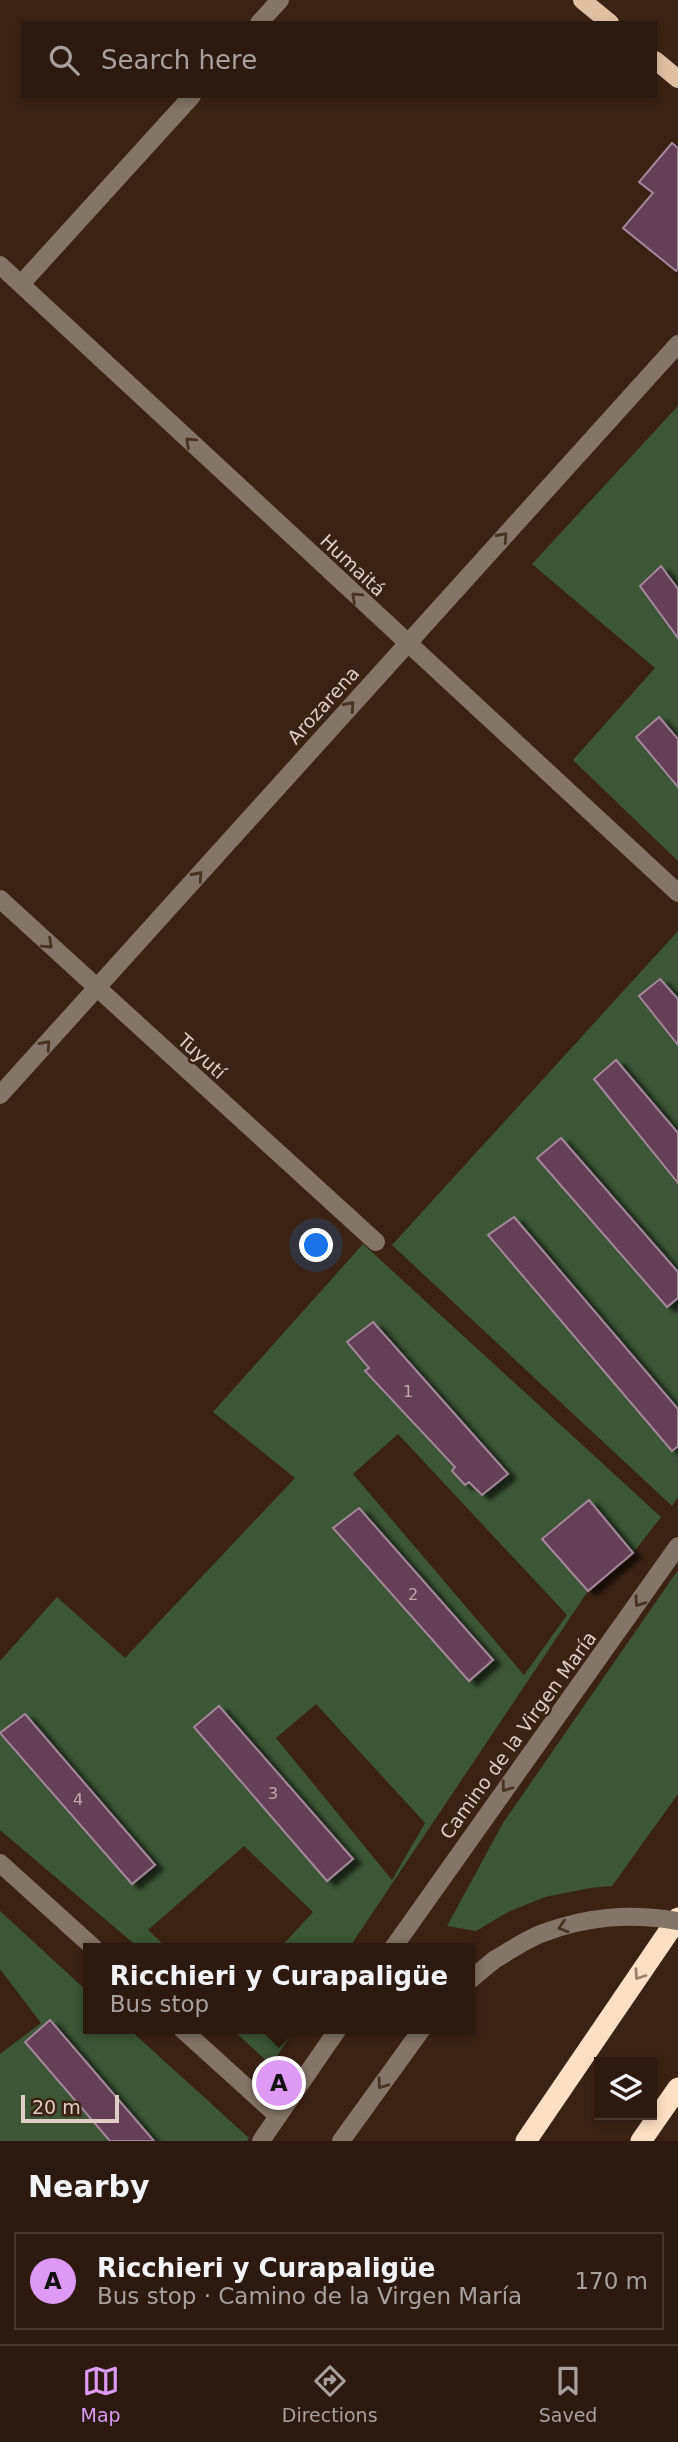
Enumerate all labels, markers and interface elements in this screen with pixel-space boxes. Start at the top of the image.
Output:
search box [21,21,657,98]
icon: search [45,41,83,79]
text: Search here [101,45,257,75]
one-way arrow [185,437,198,450]
street label: Humaitá [316,529,390,601]
one-way arrow [494,532,507,545]
one-way arrow [351,593,364,605]
street label: Arozarena [283,662,363,748]
one-way arrow [342,701,354,714]
one-way arrow [190,871,202,884]
one-way arrow [40,936,53,948]
street label: Tuyutí [173,1028,231,1084]
one-way arrow [38,1040,50,1053]
your location [299,1228,333,1262]
house number: 1 [403,1382,413,1401]
house number: 2 [408,1585,418,1604]
one-way arrow [634,1594,647,1607]
street label: Camino de la Virgen María [435,1627,601,1843]
one-way arrow [502,1779,514,1792]
house number: 3 [268,1784,278,1803]
house number: 4 [73,1790,83,1809]
one-way arrow [557,1919,569,1934]
popup [83,1943,475,2034]
text: Ricchieri y Curapaligüe [110,1961,448,1991]
one-way arrow [635,1967,648,1980]
text: Bus stop [110,1991,209,2017]
pin: A [256,2057,302,2109]
map controls [594,2057,657,2120]
button: layers [594,2057,657,2120]
one-way arrow [378,2076,390,2089]
scale bar [21,2092,119,2124]
text: 20 m [32,2096,81,2118]
text: Nearby [28,2169,150,2204]
text: Ricchieri y Curapaligüe [97,2253,435,2283]
text: A [44,2268,62,2294]
text: 170 m [574,2268,648,2294]
text: Bus stop · Camino de la Virgen María [97,2283,522,2309]
tab: Map [81,2362,121,2426]
tab: Directions [282,2362,378,2426]
tab: Saved [539,2362,597,2426]

